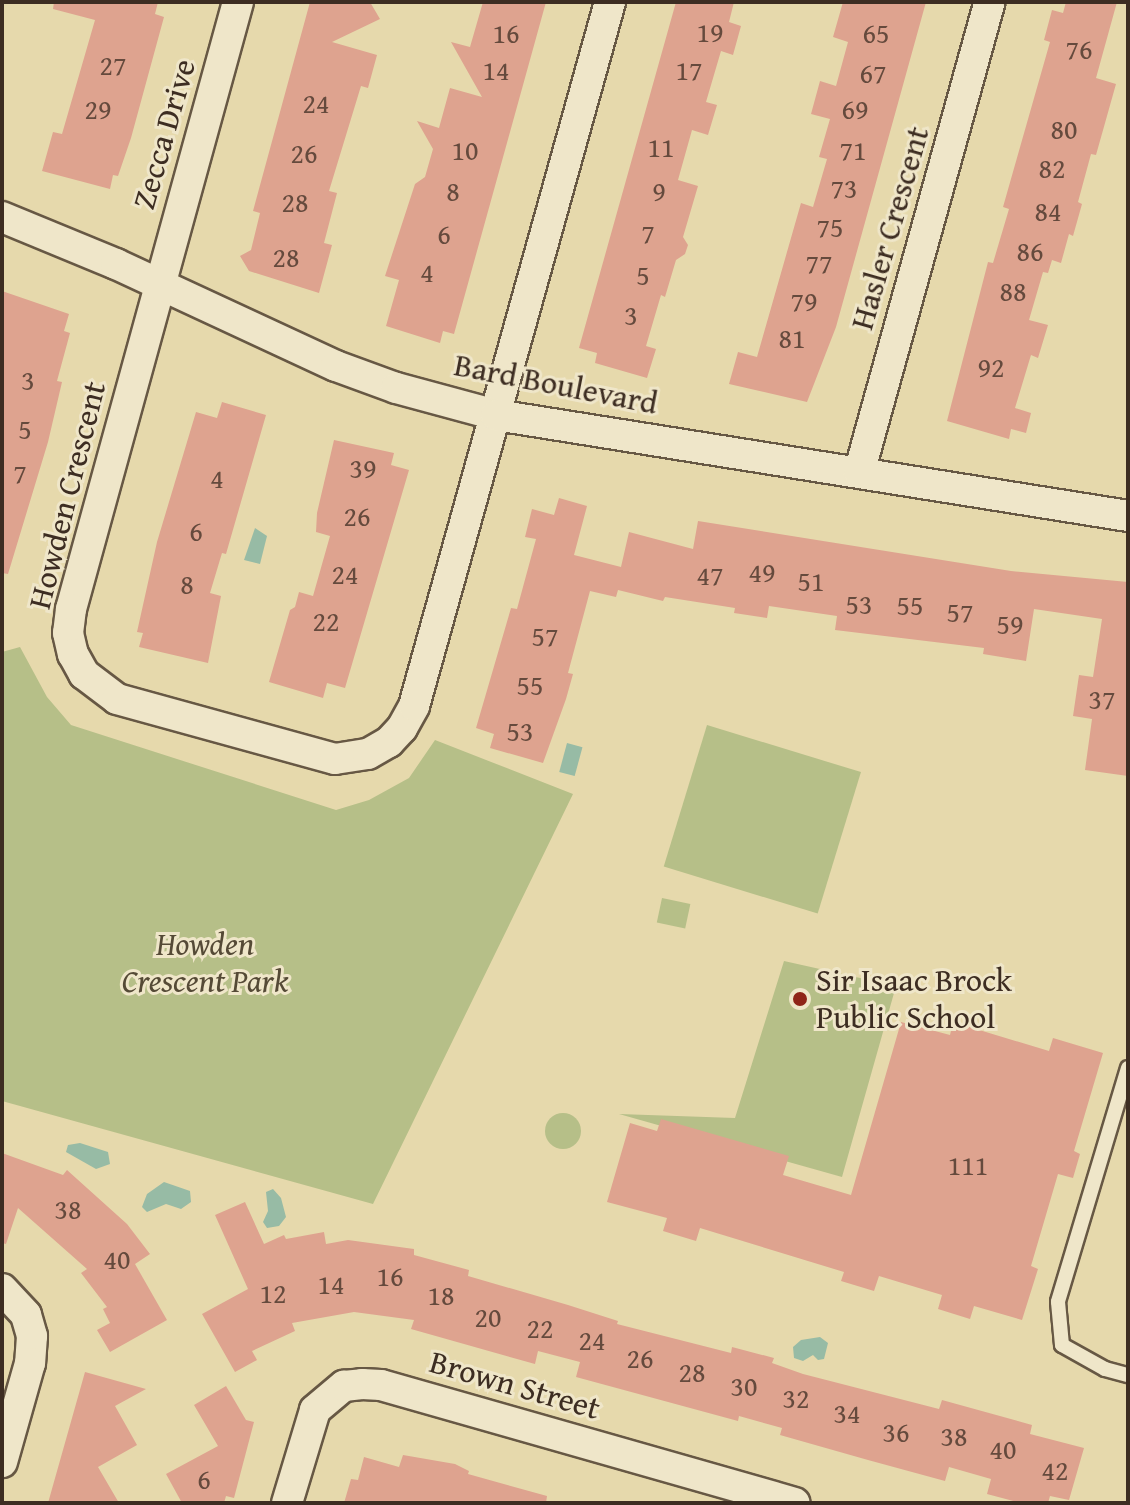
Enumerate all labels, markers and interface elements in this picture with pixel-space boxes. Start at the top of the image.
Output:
house number: 19 [697,15,723,49]
house number: 16 [493,16,519,50]
house number: 65 [863,16,889,50]
house number: 76 [1066,32,1092,66]
house number: 27 [100,48,126,82]
house number: 14 [483,53,509,87]
house number: 17 [676,53,702,87]
street label: Zecca Drive [124,55,204,213]
house number: 67 [860,56,886,90]
house number: 24 [303,86,329,120]
house number: 29 [85,92,111,126]
house number: 69 [842,92,868,126]
house number: 80 [1051,112,1077,146]
street label: Hasler Crescent [843,122,937,334]
house number: 11 [648,130,674,164]
house number: 10 [452,133,478,167]
house number: 71 [840,133,866,167]
house number: 26 [291,136,317,170]
house number: 82 [1039,151,1065,185]
house number: 73 [831,171,857,205]
house number: 8 [446,174,460,208]
house number: 9 [652,174,666,208]
house number: 28 [282,185,308,219]
house number: 84 [1035,194,1061,228]
house number: 75 [817,210,843,244]
house number: 7 [641,216,655,250]
house number: 6 [437,217,451,251]
house number: 86 [1017,234,1043,268]
house number: 28 [273,240,299,274]
house number: 77 [806,246,832,280]
house number: 4 [420,255,434,289]
house number: 5 [636,258,650,292]
house number: 88 [1000,274,1026,308]
house number: 79 [791,284,817,318]
house number: 3 [624,298,638,332]
house number: 81 [779,321,805,355]
street label: Bard Boulevard [451,345,661,423]
house number: 92 [978,350,1004,384]
house number: 3 [21,363,35,397]
street label: Howden Crescent [20,377,114,613]
house number: 5 [18,412,32,446]
house number: 39 [350,451,376,485]
house number: 7 [13,456,27,490]
house number: 4 [210,461,224,495]
house number: 26 [344,499,370,533]
house number: 6 [189,514,203,548]
house number: 49 [749,555,775,589]
house number: 24 [332,557,358,591]
house number: 47 [697,558,723,592]
house number: 51 [798,564,824,598]
house number: 8 [180,567,194,601]
house number: 53 [846,587,872,621]
house number: 55 [897,588,923,622]
house number: 57 [947,595,973,629]
house number: 22 [313,604,339,638]
house number: 59 [997,607,1023,641]
house number: 57 [532,619,558,653]
house number: 55 [517,668,543,702]
house number: 37 [1089,682,1115,716]
house number: 53 [507,714,533,748]
park label: Howden Crescent Park [122,926,288,1001]
place label: Sir Isaac Brock Public School [816,962,1012,1037]
marker: Sir Isaac Brock Public School [791,990,809,1008]
house number: 111 [948,1148,988,1182]
house number: 38 [55,1192,81,1226]
house number: 40 [104,1242,130,1276]
house number: 16 [377,1259,403,1293]
house number: 14 [318,1267,344,1301]
house number: 12 [260,1276,286,1310]
house number: 18 [428,1278,454,1312]
house number: 20 [475,1300,501,1334]
house number: 22 [527,1311,553,1345]
house number: 24 [579,1323,605,1357]
house number: 26 [627,1341,653,1375]
street label: Brown Street [425,1342,605,1428]
house number: 28 [679,1355,705,1389]
house number: 30 [731,1369,757,1403]
house number: 32 [783,1381,809,1415]
house number: 34 [834,1396,860,1430]
house number: 36 [883,1415,909,1449]
house number: 38 [941,1419,967,1453]
house number: 40 [990,1432,1016,1466]
house number: 42 [1042,1453,1068,1487]
house number: 6 [197,1462,211,1496]

